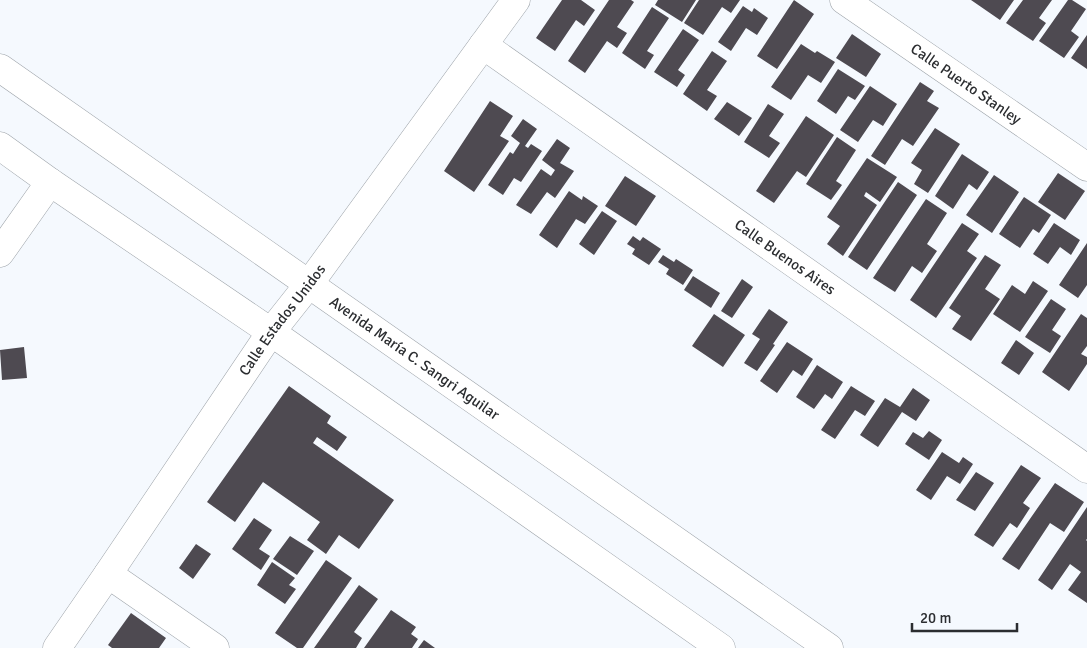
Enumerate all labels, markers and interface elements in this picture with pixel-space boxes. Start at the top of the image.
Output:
street label: Calle Puerto Stanley [907,40,1025,128]
street label: Calle Buenos Aires [731,215,839,299]
street label: Calle Estados Unidos [235,260,330,379]
street label: Avenida María C. Sangri Aguilar [326,292,503,424]
scale bar [912,600,1017,632]
text: 20 m [920,609,951,627]

